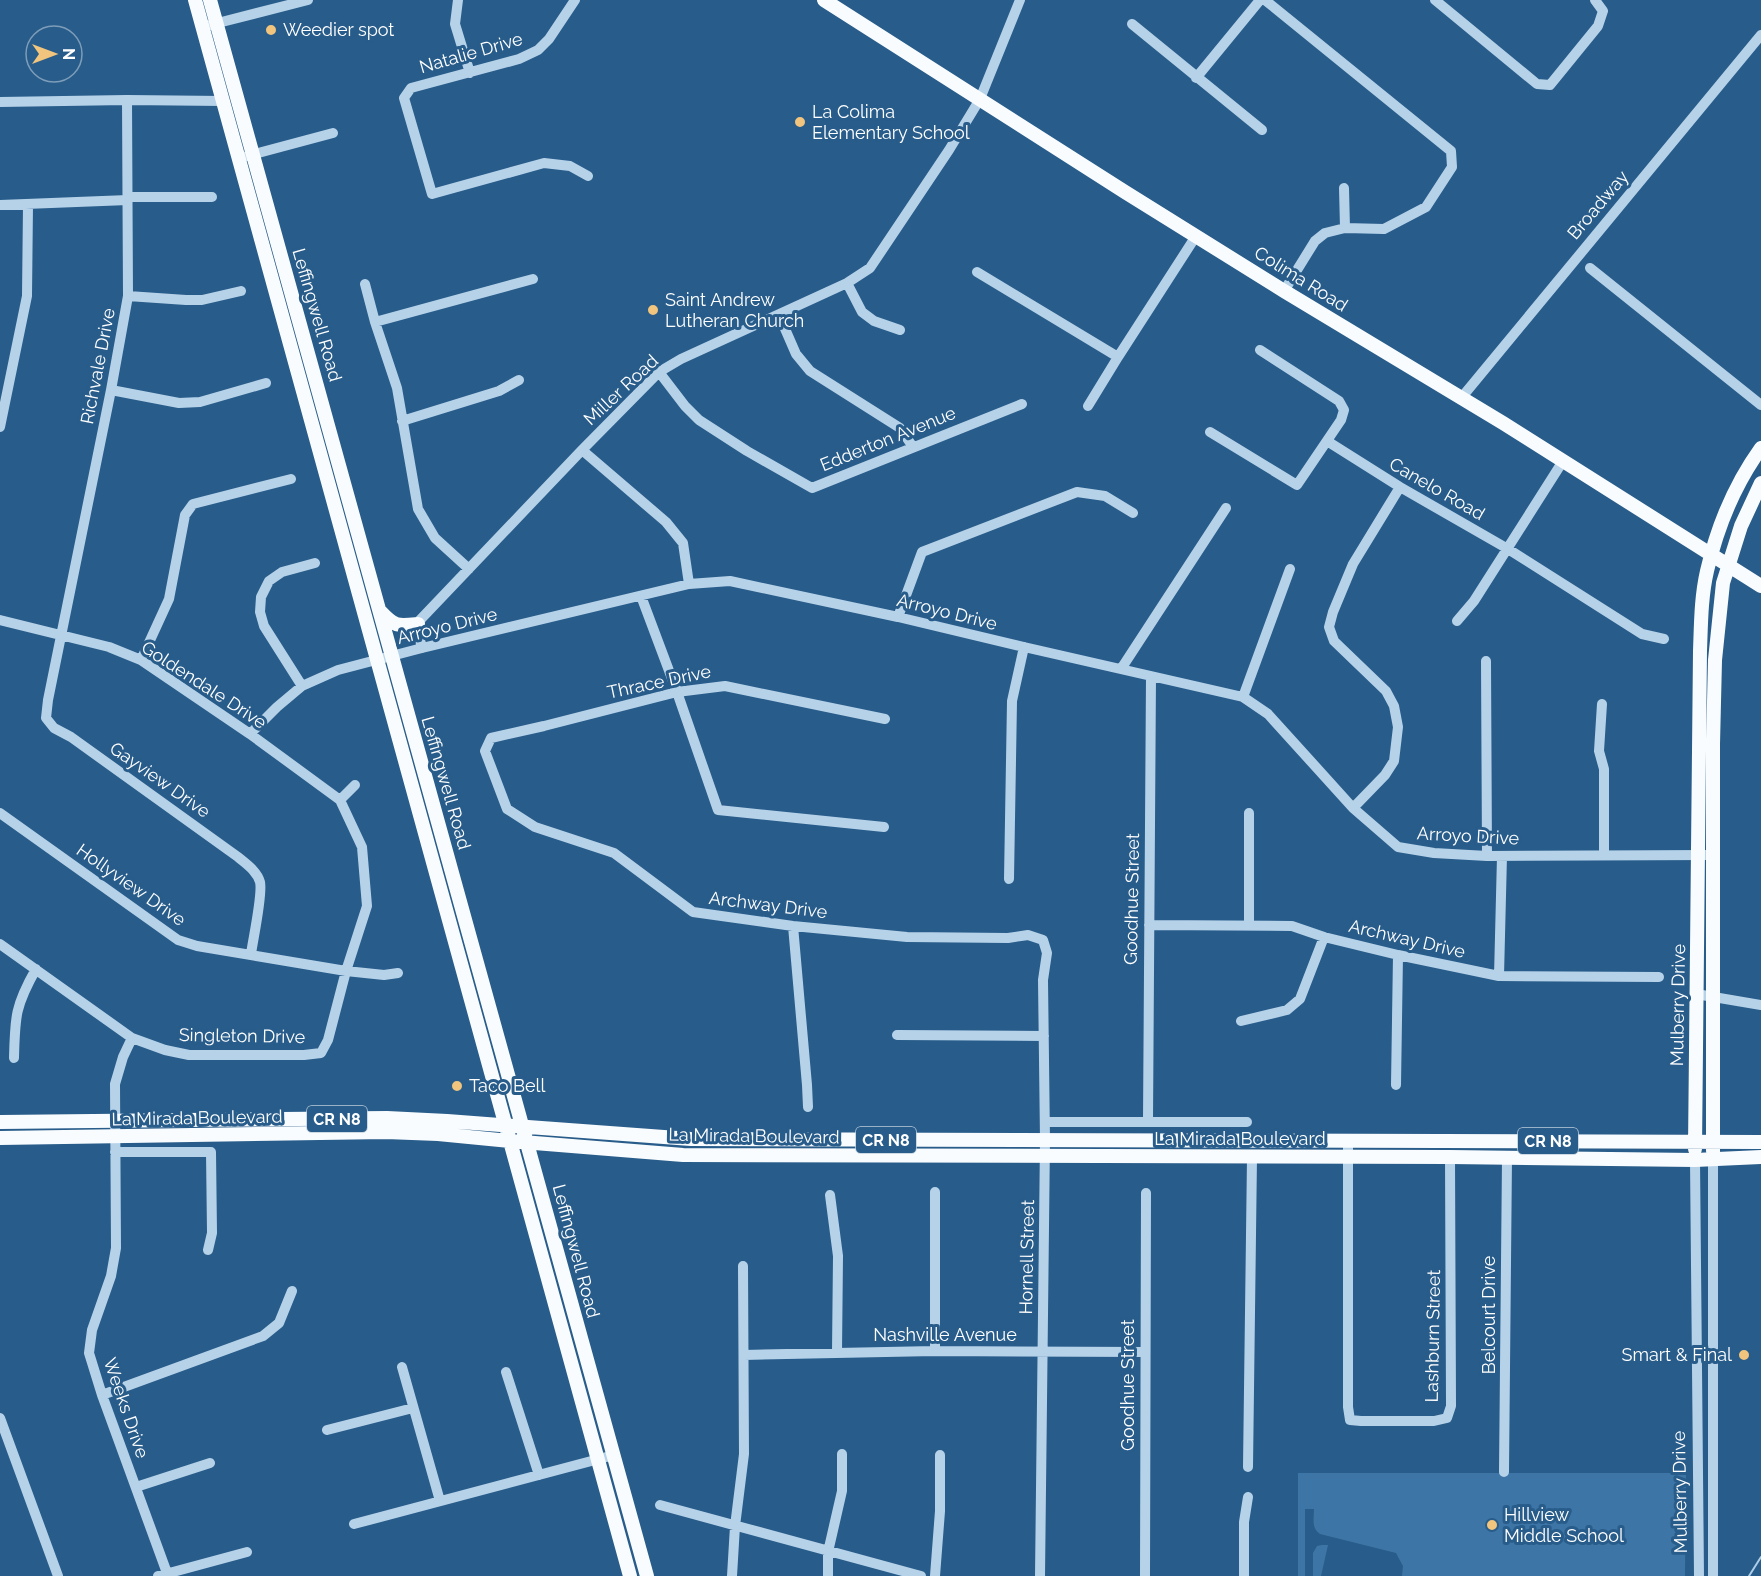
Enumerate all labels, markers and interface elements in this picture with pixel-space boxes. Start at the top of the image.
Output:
place label: Weedier spot [283,19,394,40]
marker: Weedier spot [264,23,278,37]
north arrow [24,24,84,84]
street label: Natalie Drive [417,28,525,77]
text: N [59,48,78,60]
place label: La Colima Elementary School [812,101,970,143]
marker: La Colima Elementary School [793,115,807,129]
street label: Broadway [1563,166,1633,243]
street label: Colima Road [1251,242,1352,316]
street label: Leffingwell Road [288,246,347,384]
place label: Saint Andrew Lutheran Church [665,289,804,331]
marker: Saint Andrew Lutheran Church [646,303,660,317]
street label: Richvale Drive [76,306,119,426]
street label: Miller Road [579,350,662,429]
street label: Edderton Avenue [817,402,959,475]
street label: Canelo Road [1386,453,1489,524]
street label: Arroyo Drive [895,589,1000,634]
street label: Arroyo Drive [395,603,500,648]
street label: Goldendale Drive [138,636,271,733]
street label: Thrace Drive [605,660,713,703]
street label: Leffingwell Road [417,714,476,852]
street label: Gayview Drive [106,737,215,822]
street label: Arroyo Drive [1416,822,1520,849]
street label: Goodhue Street [1120,833,1143,965]
street label: Hollyview Drive [73,839,190,930]
street label: Archway Drive [708,887,829,922]
street label: Archway Drive [1347,915,1468,962]
street label: Mulberry Drive [1666,943,1689,1066]
street label: Singleton Drive [179,1024,306,1047]
place label: Taco Bell [469,1075,545,1096]
marker: Taco Bell [450,1079,464,1093]
street label: La Mirada Boulevard [111,1106,283,1129]
road number: CR N8 [307,1106,367,1132]
street label: La Mirada Boulevard [668,1124,840,1147]
road number: CR N8 [856,1127,916,1153]
street label: La Mirada Boulevard [1154,1128,1326,1149]
road number: CR N8 [1518,1128,1578,1154]
street label: Leffingwell Road [549,1182,604,1320]
street label: Hornell Street [1015,1199,1038,1315]
street label: Belcourt Drive [1478,1255,1499,1374]
street label: Lashburn Street [1421,1270,1444,1402]
street label: Goodhue Street [1117,1319,1138,1451]
street label: Nashville Avenue [873,1324,1017,1345]
place label: Smart & Final [1621,1344,1732,1365]
marker: Smart & Final [1737,1348,1751,1362]
street label: Weeks Drive [100,1355,154,1461]
street label: Mulberry Drive [1668,1430,1691,1553]
place label: Hillview Middle School [1504,1504,1624,1546]
marker: Hillview Middle School [1485,1518,1499,1532]

